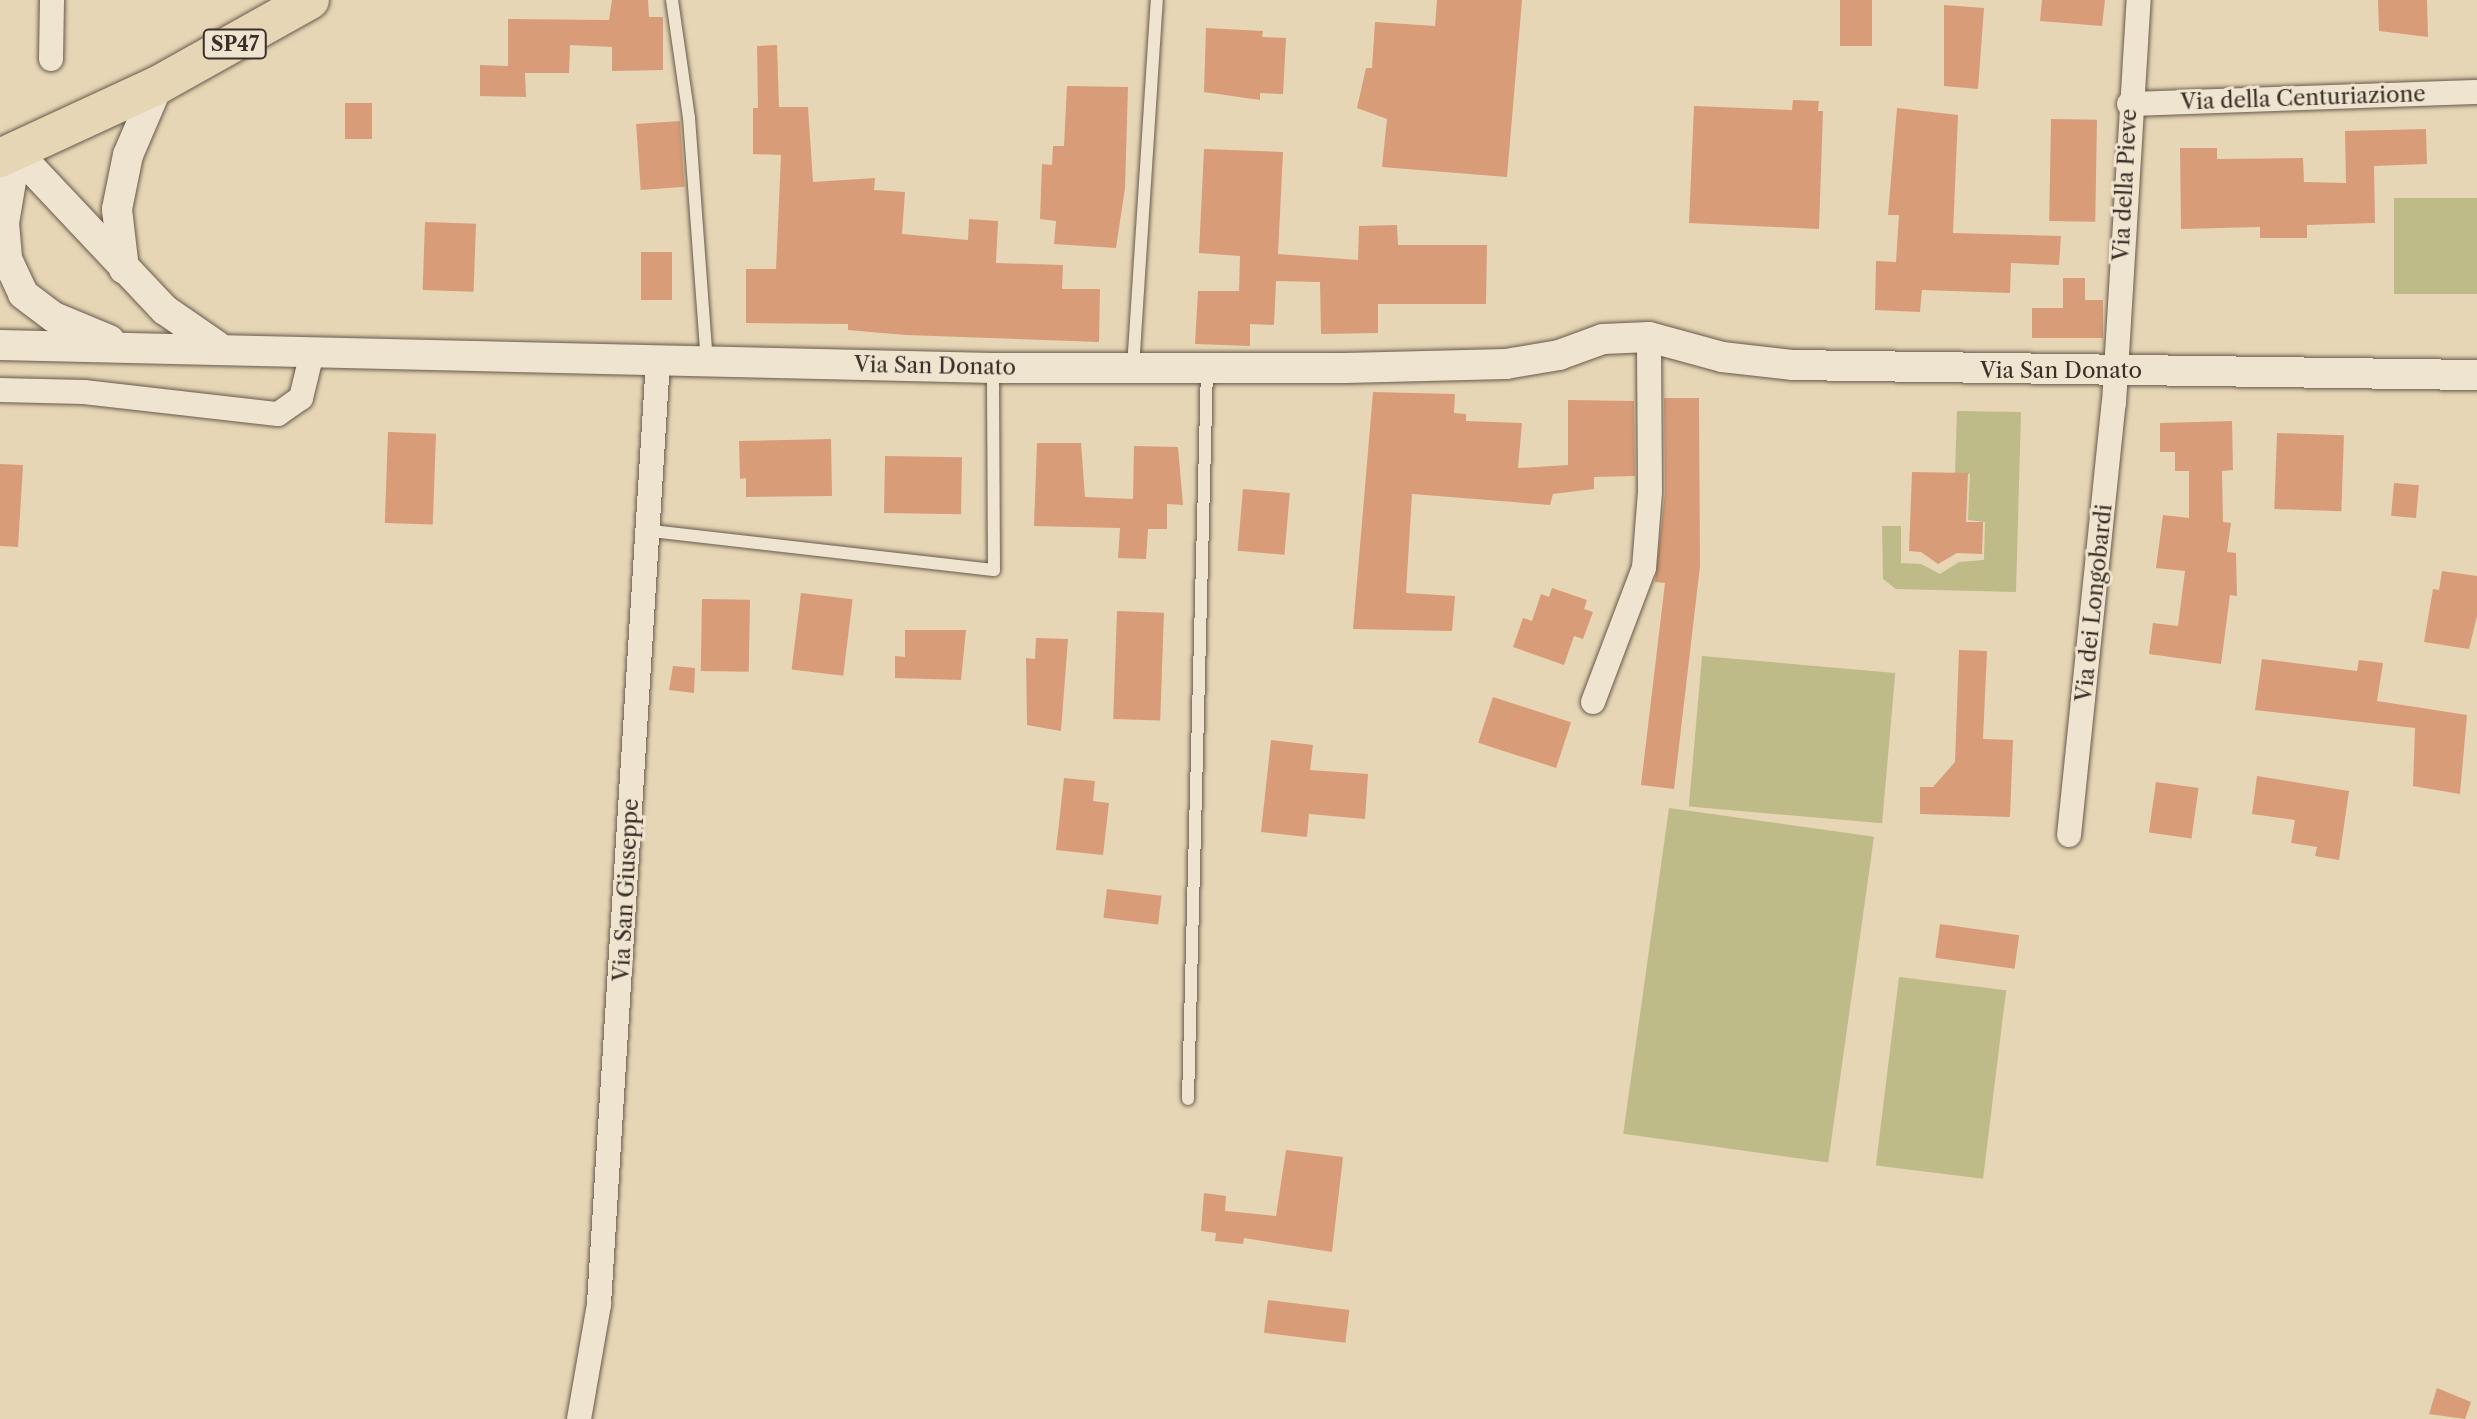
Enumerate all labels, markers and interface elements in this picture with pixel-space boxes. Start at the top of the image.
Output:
road number: SP47 [201,28,269,60]
street label: Via della Centuriazione [2180,81,2426,115]
street label: Via della Pieve [2108,108,2142,262]
street label: Via San Donato [854,351,1016,381]
street label: Via San Donato [1980,358,2142,384]
street label: Via dei Longobardi [2070,503,2118,703]
street label: Via San Giuseppe [608,798,644,982]

